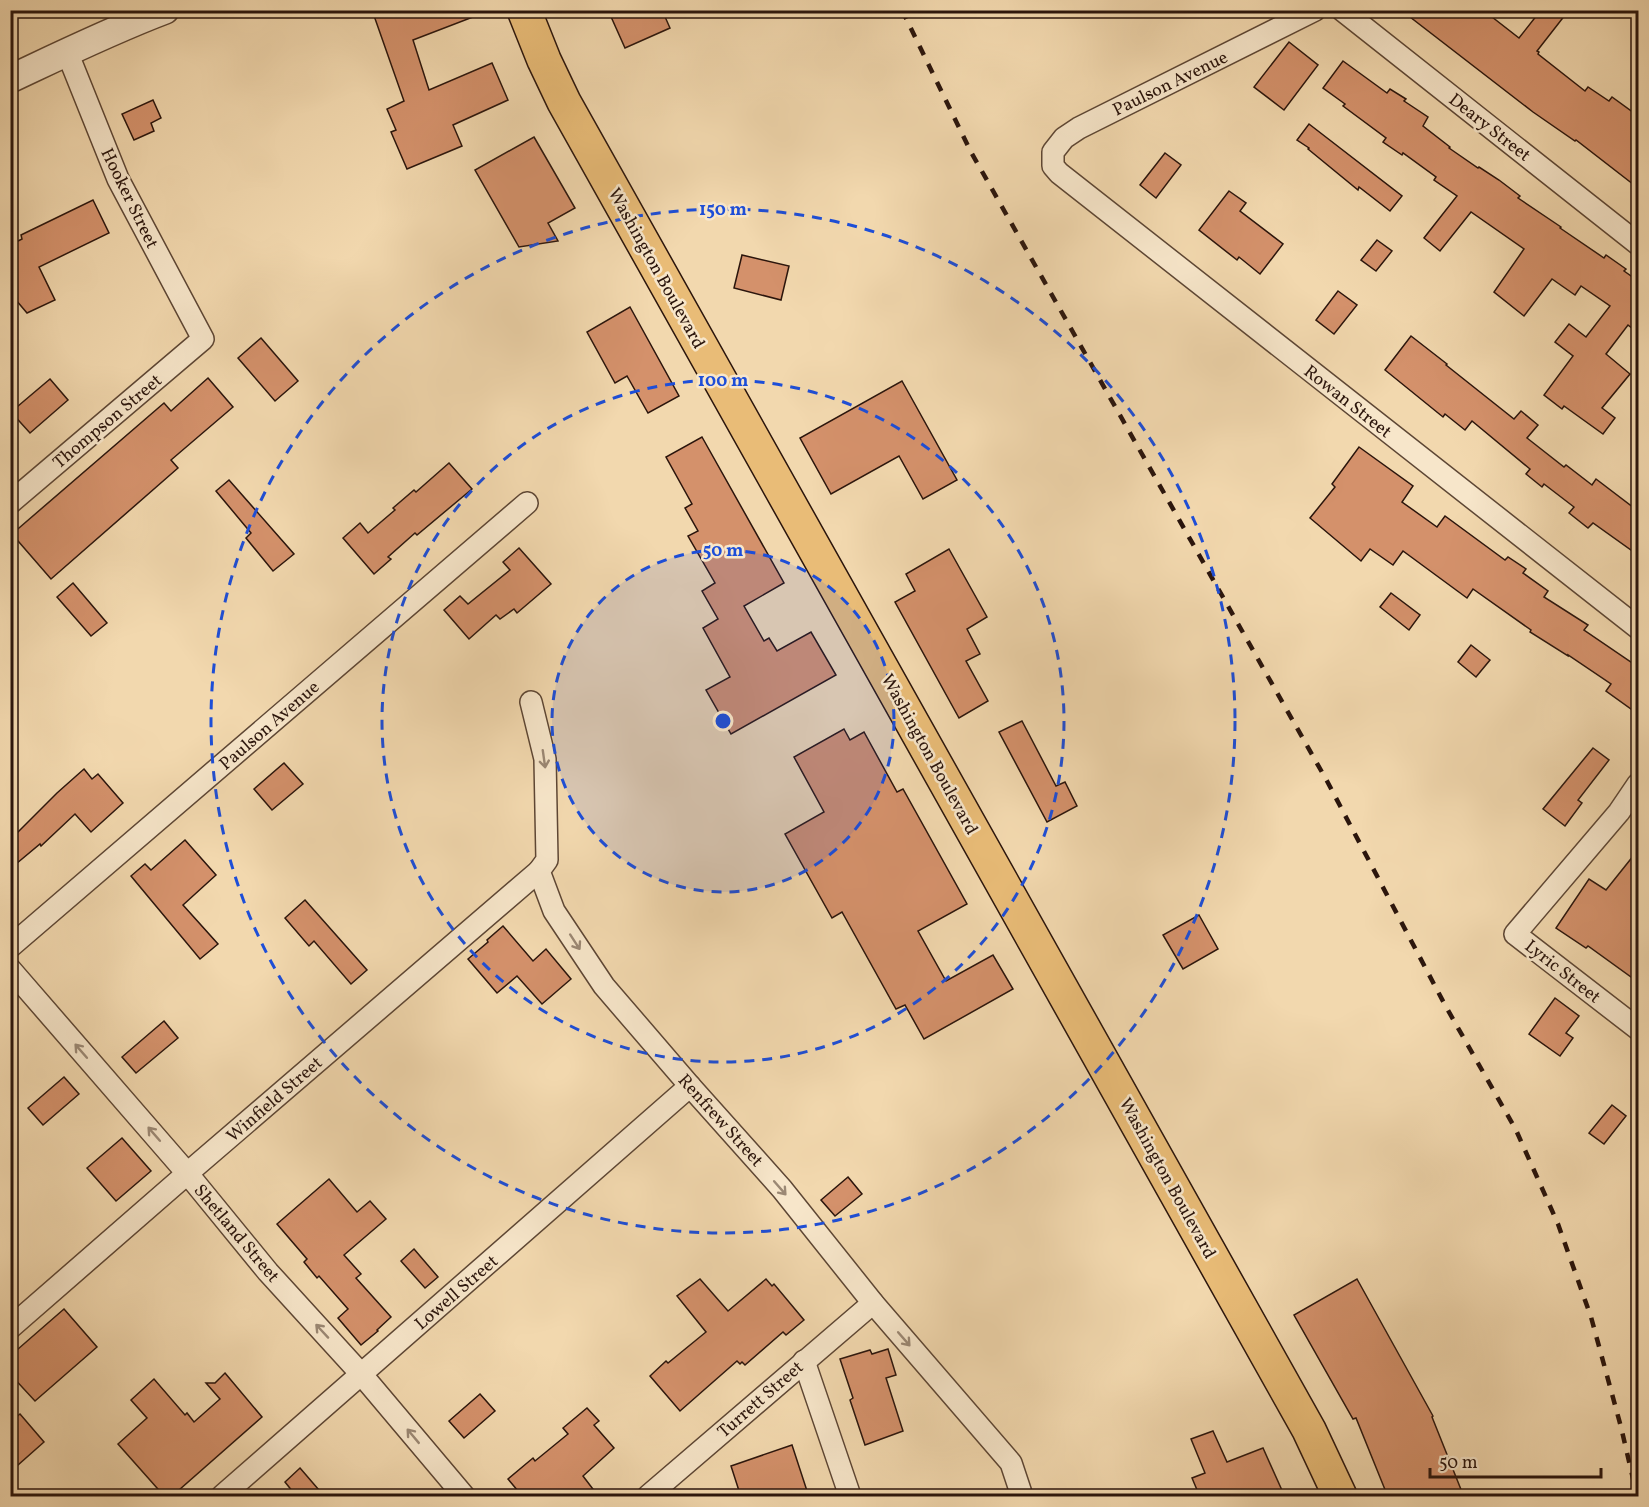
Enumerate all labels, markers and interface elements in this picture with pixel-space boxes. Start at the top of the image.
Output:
street label: Paulson Avenue [1109,46,1233,123]
street label: Deary Street [1443,88,1535,168]
street label: Hooker Street [94,144,164,253]
street label: Washington Boulevard [601,184,710,354]
text: 150 m [699,198,747,223]
street label: Rowan Street [1298,360,1396,445]
street label: Thompson Street [48,369,168,475]
text: 100 m [698,369,748,394]
text: 50 m [703,539,743,564]
street label: Washington Boulevard [874,670,983,840]
street label: Paulson Avenue [214,676,326,777]
centre of rings [713,711,733,731]
one-way arrow [539,748,550,768]
one-way arrow [569,933,581,950]
street label: Lyric Street [1519,935,1605,1010]
one-way arrow [75,1043,89,1059]
street label: Winfield Street [222,1051,328,1149]
street label: Renfrew Street [671,1069,768,1173]
street label: Washington Boulevard [1112,1094,1221,1264]
one-way arrow [147,1126,160,1142]
street label: Shetland Street [187,1179,284,1289]
one-way arrow [773,1180,787,1195]
street label: Lowell Street [410,1250,504,1336]
one-way arrow [316,1324,330,1339]
one-way arrow [897,1331,911,1346]
street label: Turrett Street [713,1356,809,1445]
one-way arrow [406,1429,420,1444]
scale bar [1430,1441,1601,1479]
text: 50 m [1439,1451,1478,1476]

